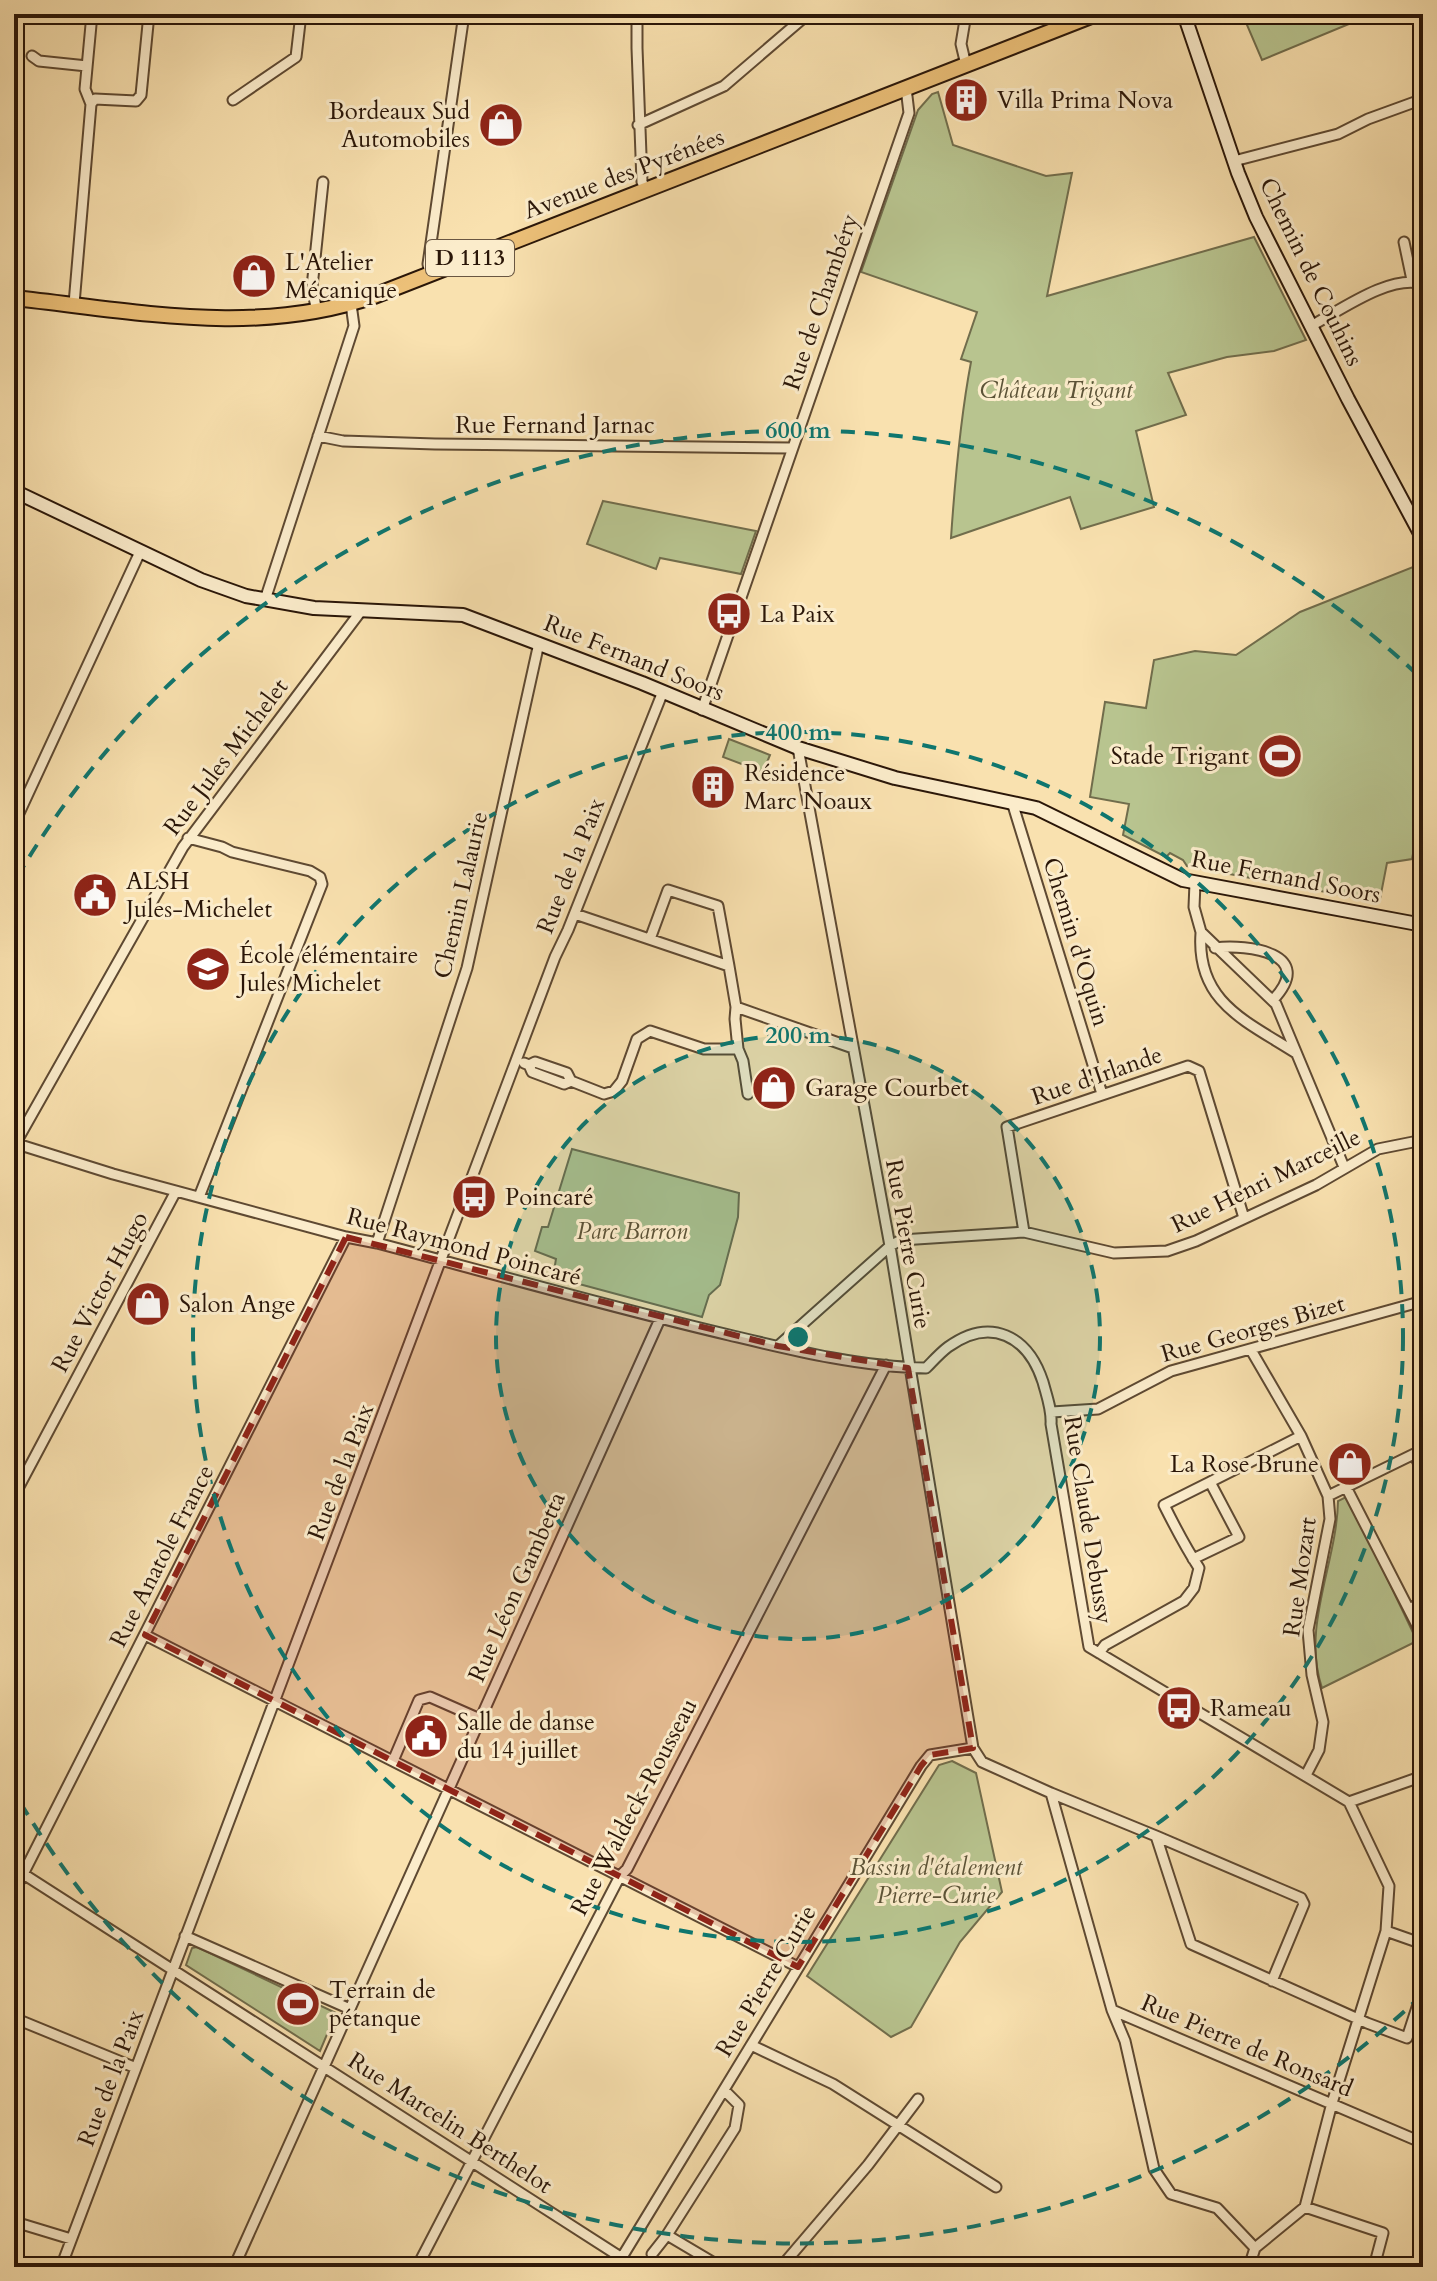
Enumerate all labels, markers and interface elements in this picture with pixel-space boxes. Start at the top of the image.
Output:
building icon: Villa Prima Nova [942,76,990,124]
place label: Villa Prima Nova [997,84,1174,117]
place label: Bordeaux Sud Automobiles [328,95,470,156]
shop icon: Bordeaux Sud Automobiles [477,101,525,149]
street label: Avenue des Pyrénées [519,121,729,227]
street label: Chemin de Couhins [1251,172,1371,372]
street label: Rue de Chambéry [775,209,867,395]
road number: D 1113 [426,240,514,276]
place label: L'Atelier Mécanique [285,246,397,307]
shop icon: L'Atelier Mécanique [230,252,278,300]
park label: Château Trigant [979,374,1134,407]
street label: Rue Fernand Jarnac [455,409,655,442]
text: 600 m [765,414,832,447]
bus stop icon: La Paix [705,590,753,638]
place label: La Paix [760,598,835,631]
street label: Rue Fernand Soors [539,607,729,709]
street label: Rue Jules Michelet [156,671,296,842]
text: 400 m [765,716,832,749]
sports icon: Stade Trigant [1256,732,1304,780]
place label: Stade Trigant [1111,740,1249,773]
place label: Résidence Marc Noaux [744,757,872,818]
building icon: Résidence Marc Noaux [689,763,737,811]
street label: Rue de la Paix [529,793,613,939]
street label: Chemin Lalaurie [426,808,496,982]
street label: Rue Fernand Soors [1189,842,1383,912]
street label: Chemin d'Oquin [1035,854,1117,1031]
place label: ALSH Jules-Michelet [123,865,272,926]
public building icon: ALSH Jules-Michelet [71,871,119,919]
place label: École élémentaire Jules Michelet [236,939,418,1000]
school or university icon: École élémentaire Jules Michelet [184,945,232,993]
text: 200 m [765,1019,832,1052]
street label: Rue d'Irlande [1027,1038,1167,1114]
shop icon: Garage Courbet [750,1064,798,1112]
place label: Garage Courbet [805,1072,969,1105]
street label: Rue Henri Marceille [1166,1121,1366,1241]
street label: Rue Pierre Curie [877,1157,939,1331]
bus stop icon: Poincaré [450,1173,498,1221]
place label: Poincaré [505,1181,594,1214]
street label: Rue Raymond Poincaré [343,1200,585,1294]
street label: Rue Victor Hugo [44,1206,156,1378]
park label: Parc Barron [576,1215,688,1248]
shop icon: Salon Ange [124,1280,172,1328]
street label: Rue Georges Bizet [1157,1287,1349,1371]
place label: Salon Ange [179,1288,296,1321]
centre of rings [784,1323,812,1351]
street label: Rue de la Paix [300,1399,382,1545]
street label: Rue Claude Debussy [1055,1413,1121,1627]
shop icon: La Rose Brune [1326,1440,1374,1488]
place label: La Rose Brune [1170,1448,1319,1481]
street label: Rue Anatole France [102,1459,222,1653]
street label: Rue Léon Gambetta [460,1486,574,1687]
street label: Rue Mozart [1275,1515,1325,1639]
bus stop icon: Rameau [1155,1684,1203,1732]
place label: Rameau [1210,1692,1292,1725]
street label: Rue Waldeck-Rousseau [563,1693,705,1921]
place label: Salle de danse du 14 juillet [457,1706,595,1767]
public building icon: Salle de danse du 14 juillet [402,1712,450,1760]
park label: Bassin d'étalement Pierre-Curie [850,1851,1024,1912]
street label: Rue Pierre Curie [708,1899,824,2063]
place label: Terrain de pétanque [329,1974,436,2035]
sports icon: Terrain de pétanque [274,1980,322,2028]
street label: Rue Pierre de Ronsard [1136,1986,1358,2106]
street label: Rue de la Paix [70,2005,152,2151]
street label: Rue Marcelin Berthelot [341,2044,559,2202]

